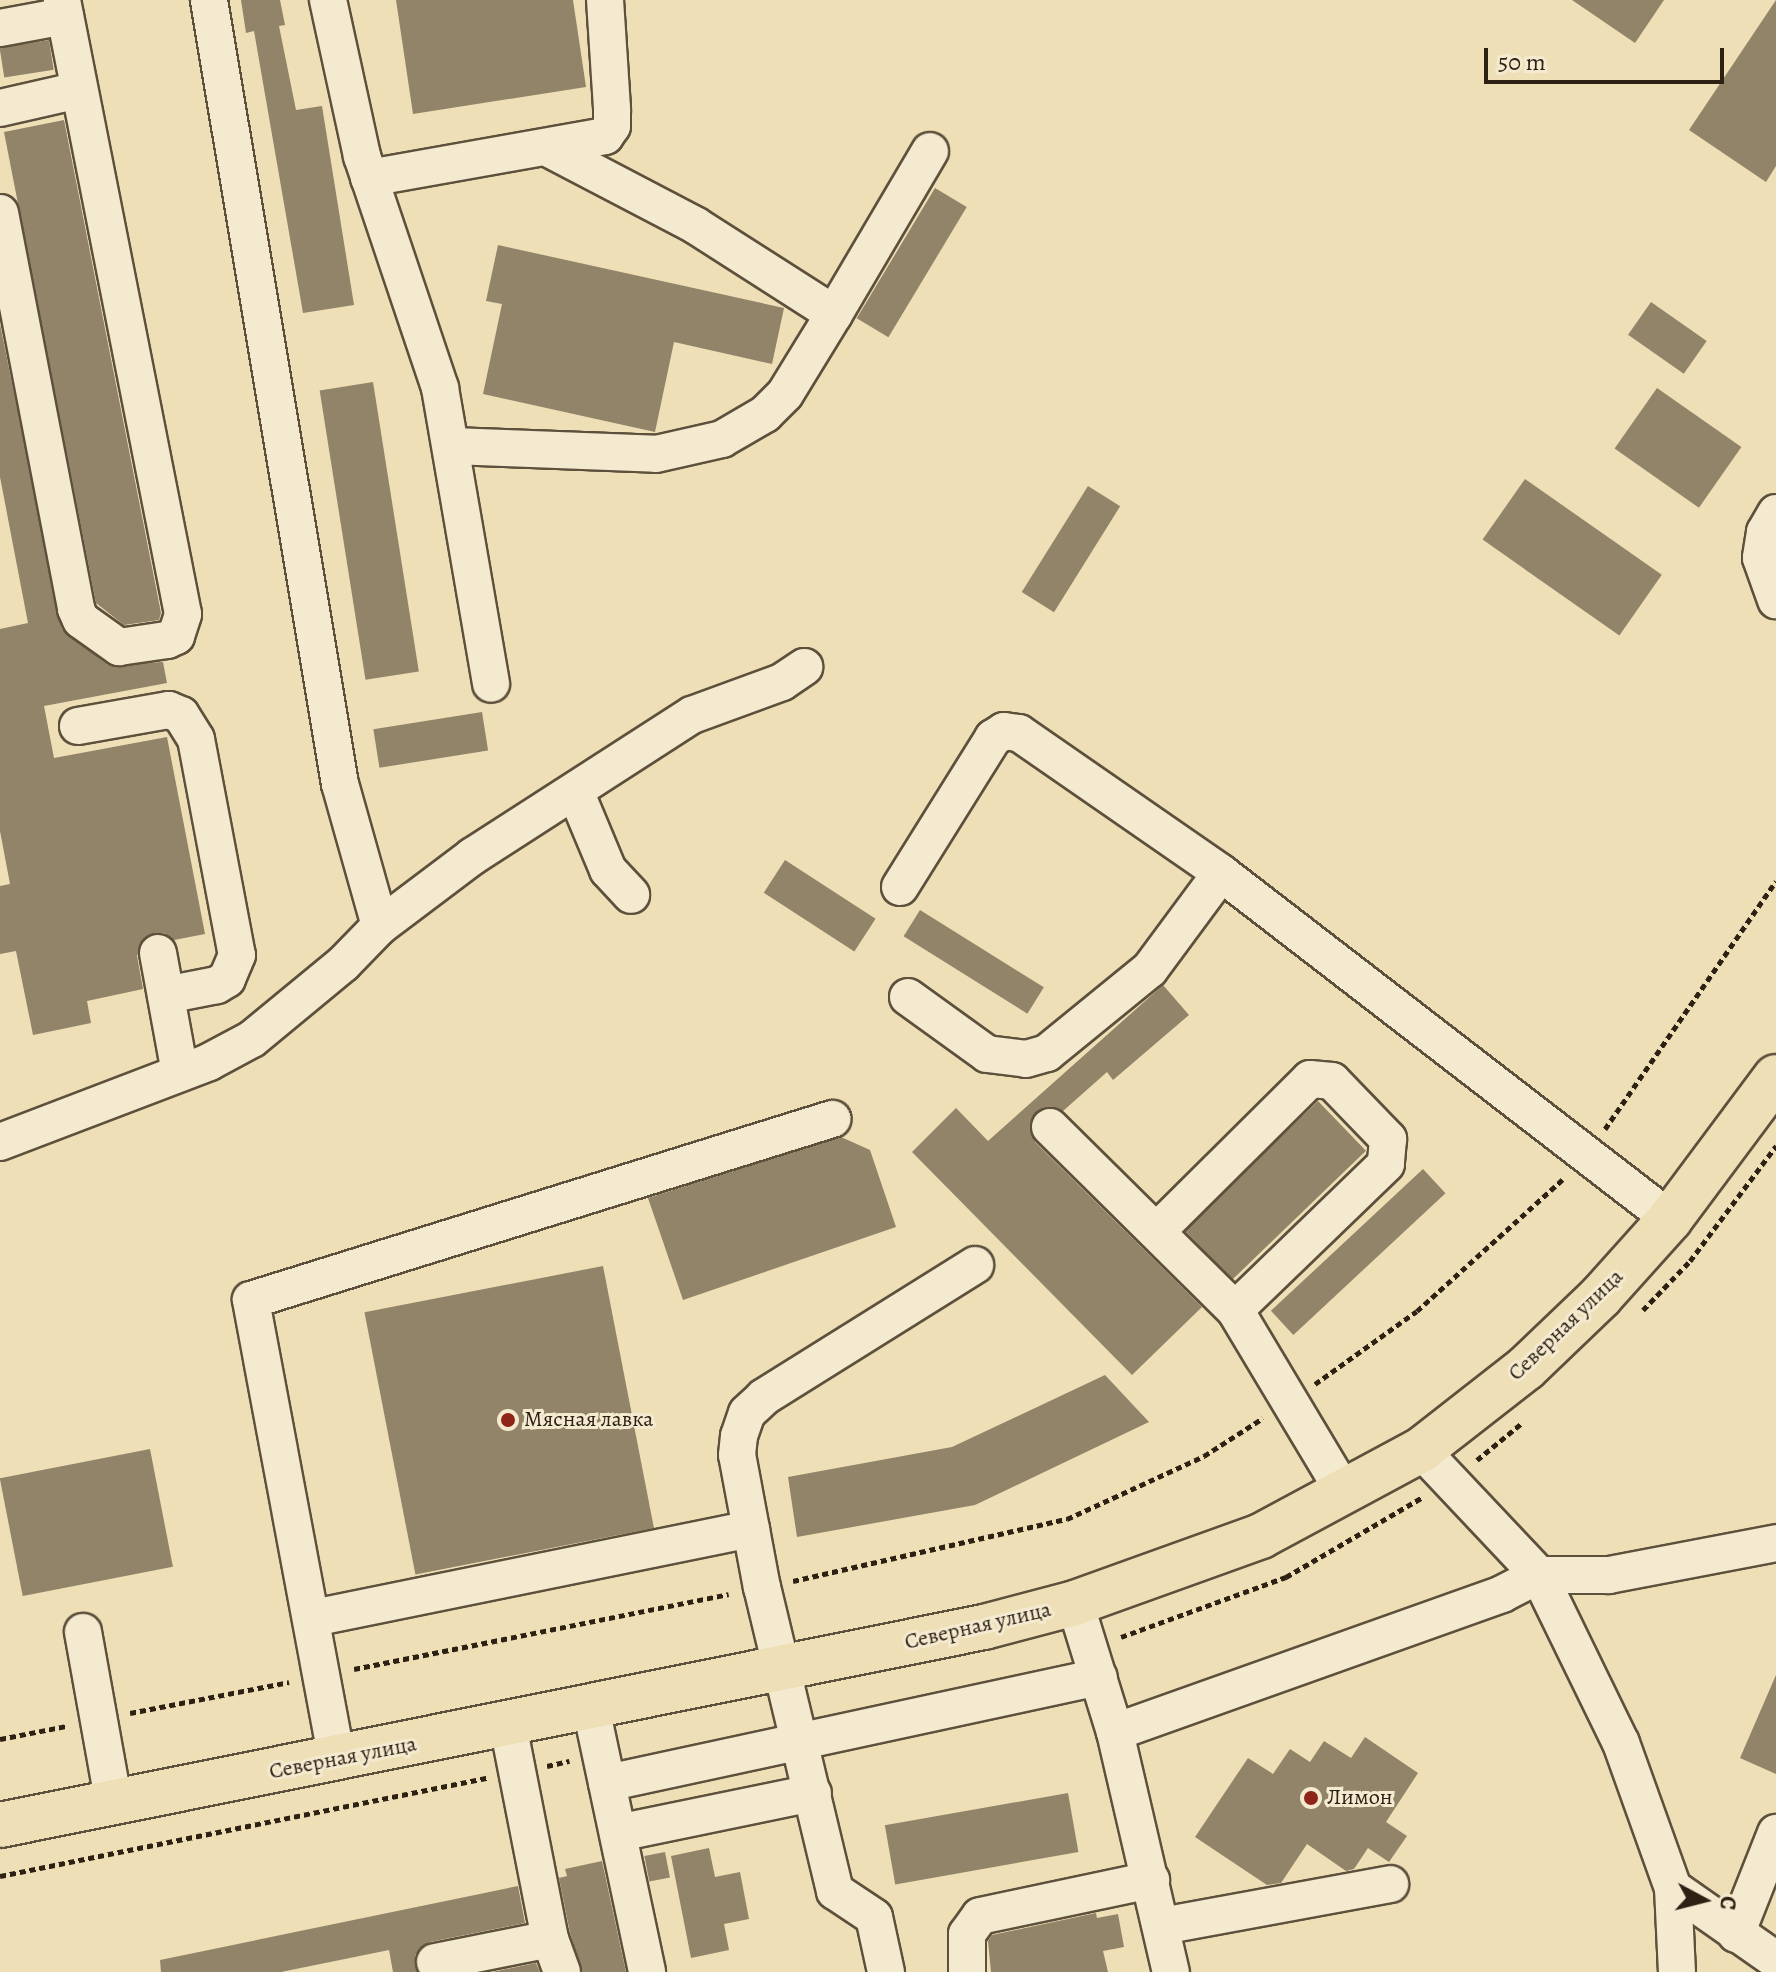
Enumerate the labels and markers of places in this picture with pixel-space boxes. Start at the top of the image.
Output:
place label: Мясная лавка [524,1407,653,1433]
marker: Мясная лавка [499,1411,517,1429]
place label: Лимон [1327,1785,1393,1811]
marker: Лимон [1302,1789,1320,1807]

